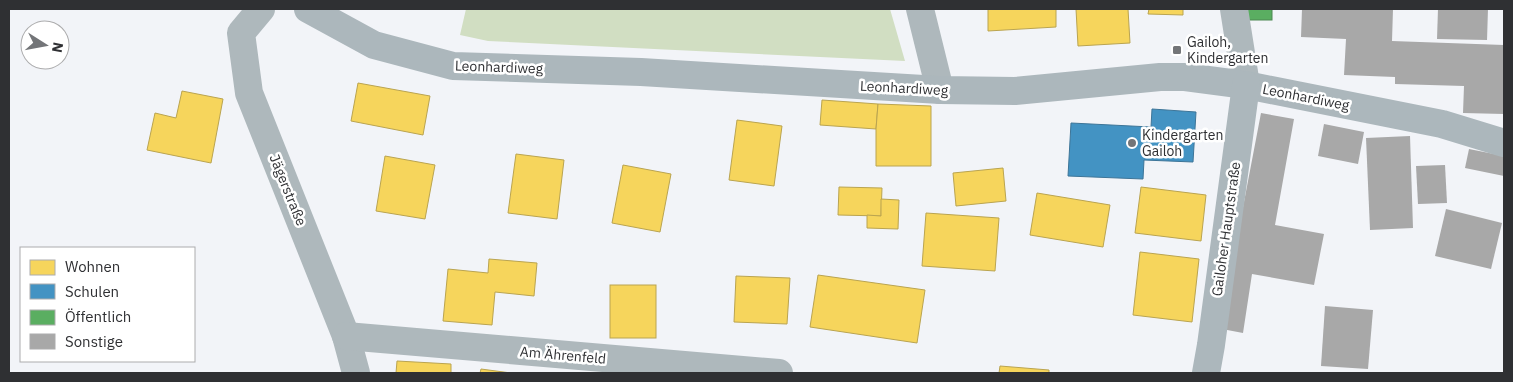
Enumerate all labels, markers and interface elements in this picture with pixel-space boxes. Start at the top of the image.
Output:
north arrow [20,20,70,70]
place label: Gailoh, Kindergarten [1187,33,1268,67]
text: N [48,41,68,54]
marker: Gailoh, Kindergarten [1171,44,1183,56]
street label: Leonhardiweg [455,56,544,78]
street label: Leonhardiweg [859,77,949,99]
street label: Leonhardiweg [1261,80,1352,114]
place label: Kindergarten Gailoh [1142,126,1223,160]
marker: Kindergarten Gailoh [1126,137,1138,149]
street label: Jägerstraße [265,152,311,229]
street label: Gailoher Hauptstraße [1208,160,1244,297]
legend [20,247,195,362]
text: Wohnen [65,257,120,276]
text: Schulen [65,282,119,301]
text: Öffentlich [65,307,131,326]
text: Sonstige [65,332,123,351]
street label: Am Ährenfeld [519,342,607,368]

